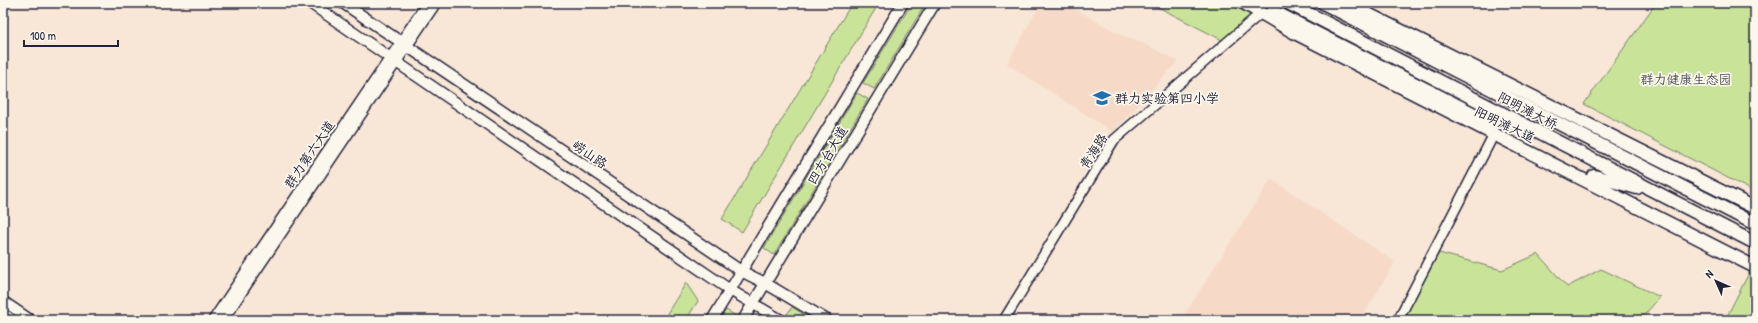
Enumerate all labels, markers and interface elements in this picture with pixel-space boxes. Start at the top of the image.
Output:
scale bar [24,22,118,48]
text: 100 m [30,27,56,44]
park label: 群力健康生态园 [1640,70,1732,88]
street label: 阳明滩大桥 [1495,87,1561,133]
school or university icon: 群力实验第四小学 [1092,88,1112,108]
place label: 群力实验第四小学 [1115,89,1219,107]
street label: 阳明滩大道 [1472,102,1538,146]
street label: 群力第六大道 [280,117,338,191]
street label: 四方台大道 [803,123,851,187]
street label: 青海路 [1075,130,1111,172]
street label: 崂山路 [569,136,611,172]
north arrow [1696,261,1736,301]
text: N [1702,267,1716,281]

